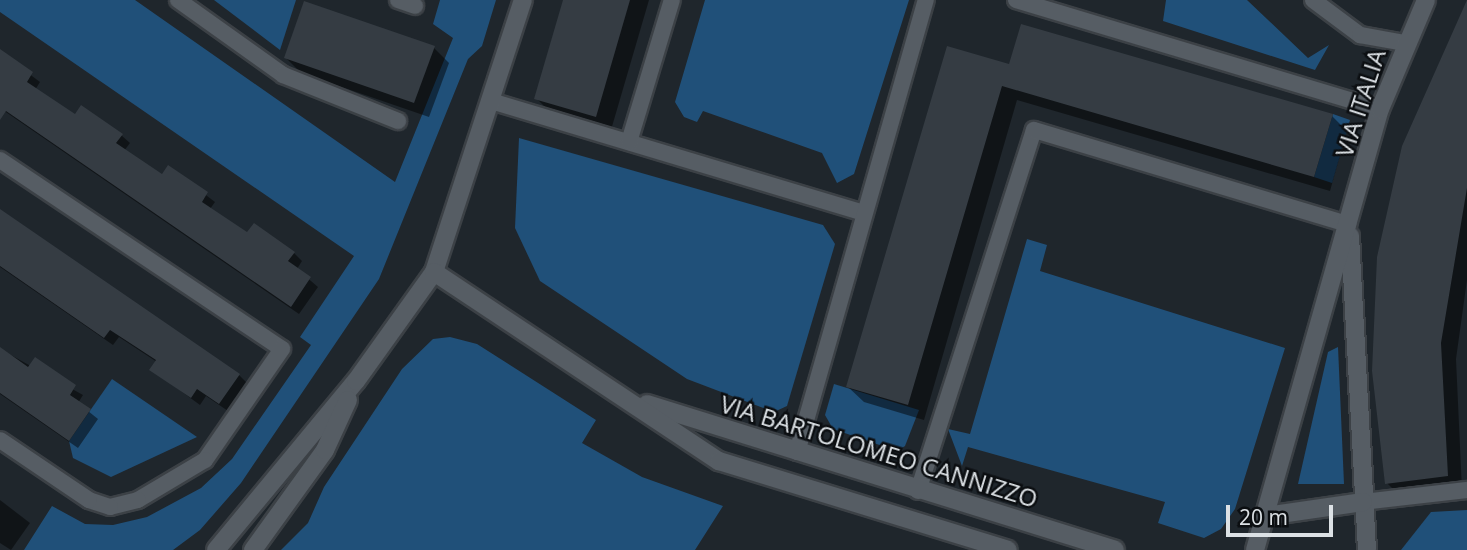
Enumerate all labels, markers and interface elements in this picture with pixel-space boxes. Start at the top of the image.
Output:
street label: VIA ITALIA [1329,45,1391,161]
street label: VIA BARTOLOMEO CANNIZZO [717,389,1041,513]
scale bar [1229,490,1336,534]
text: 20 m [1239,503,1288,531]

